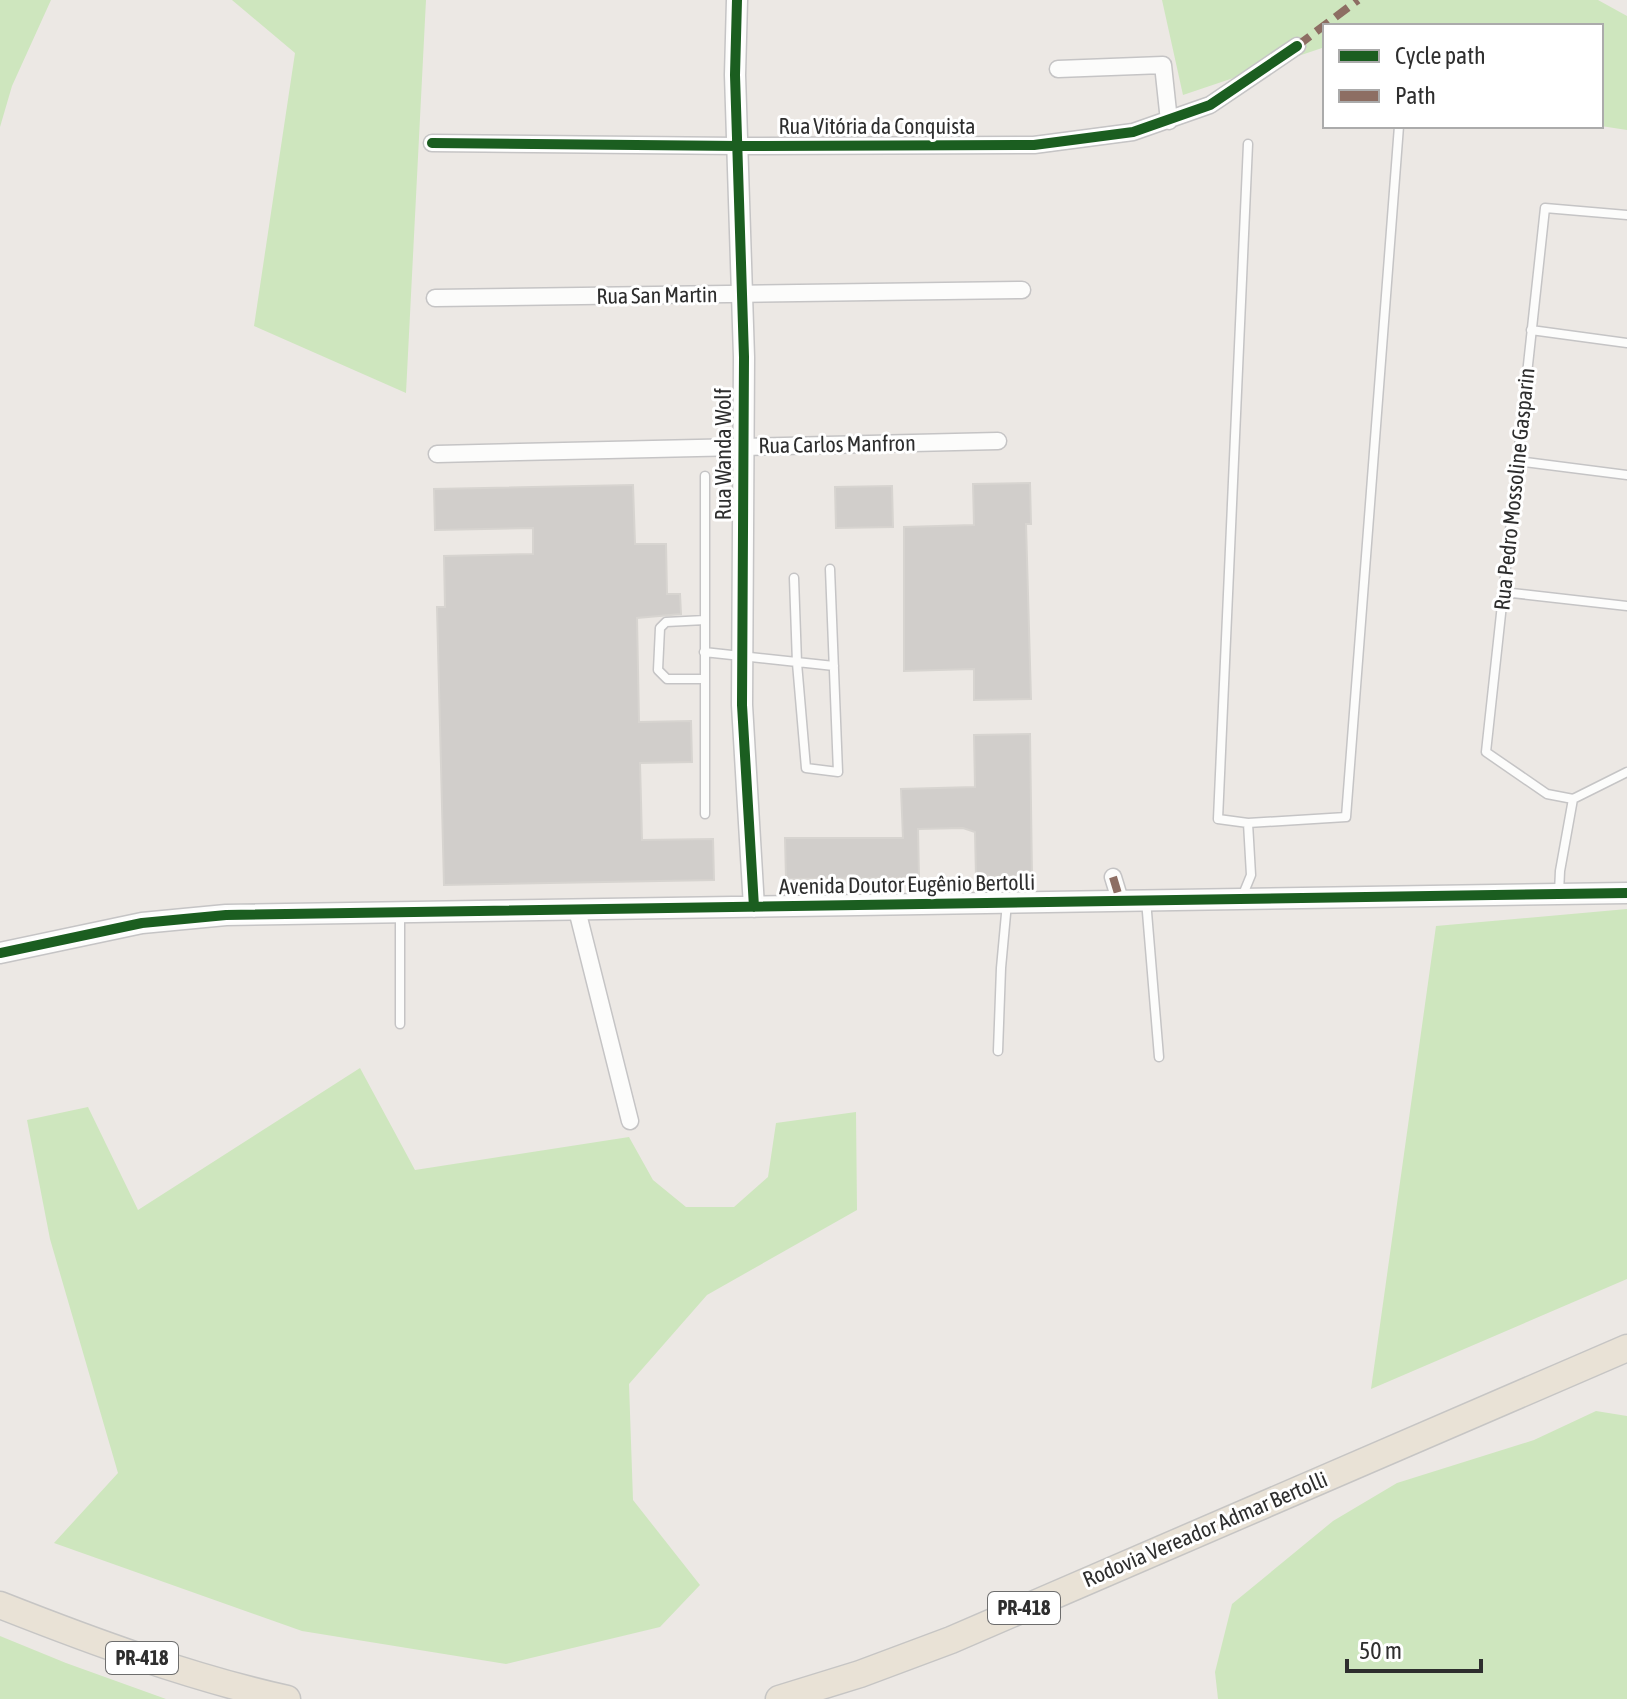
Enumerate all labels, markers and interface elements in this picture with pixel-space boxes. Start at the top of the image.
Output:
legend [1323,24,1603,128]
text: Cycle path [1395,42,1486,69]
text: Path [1395,82,1436,109]
street label: Rua Vitória da Conquista [779,113,976,139]
street label: Rua San Martin [596,281,718,309]
street label: Rua Pedro Mossoline Gasparin [1488,366,1540,612]
street label: Rua Wanda Wolf [710,388,736,520]
street label: Rua Carlos Manfron [758,430,916,458]
street label: Avenida Doutor Eugênio Bertolli [779,869,1035,899]
street label: Rodovia Vereador Admar Bertolli [1079,1466,1331,1592]
road number: PR-418 [988,1592,1060,1624]
scale bar [1347,1623,1481,1673]
text: 50 m [1359,1637,1402,1664]
road number: PR-418 [106,1642,178,1674]

